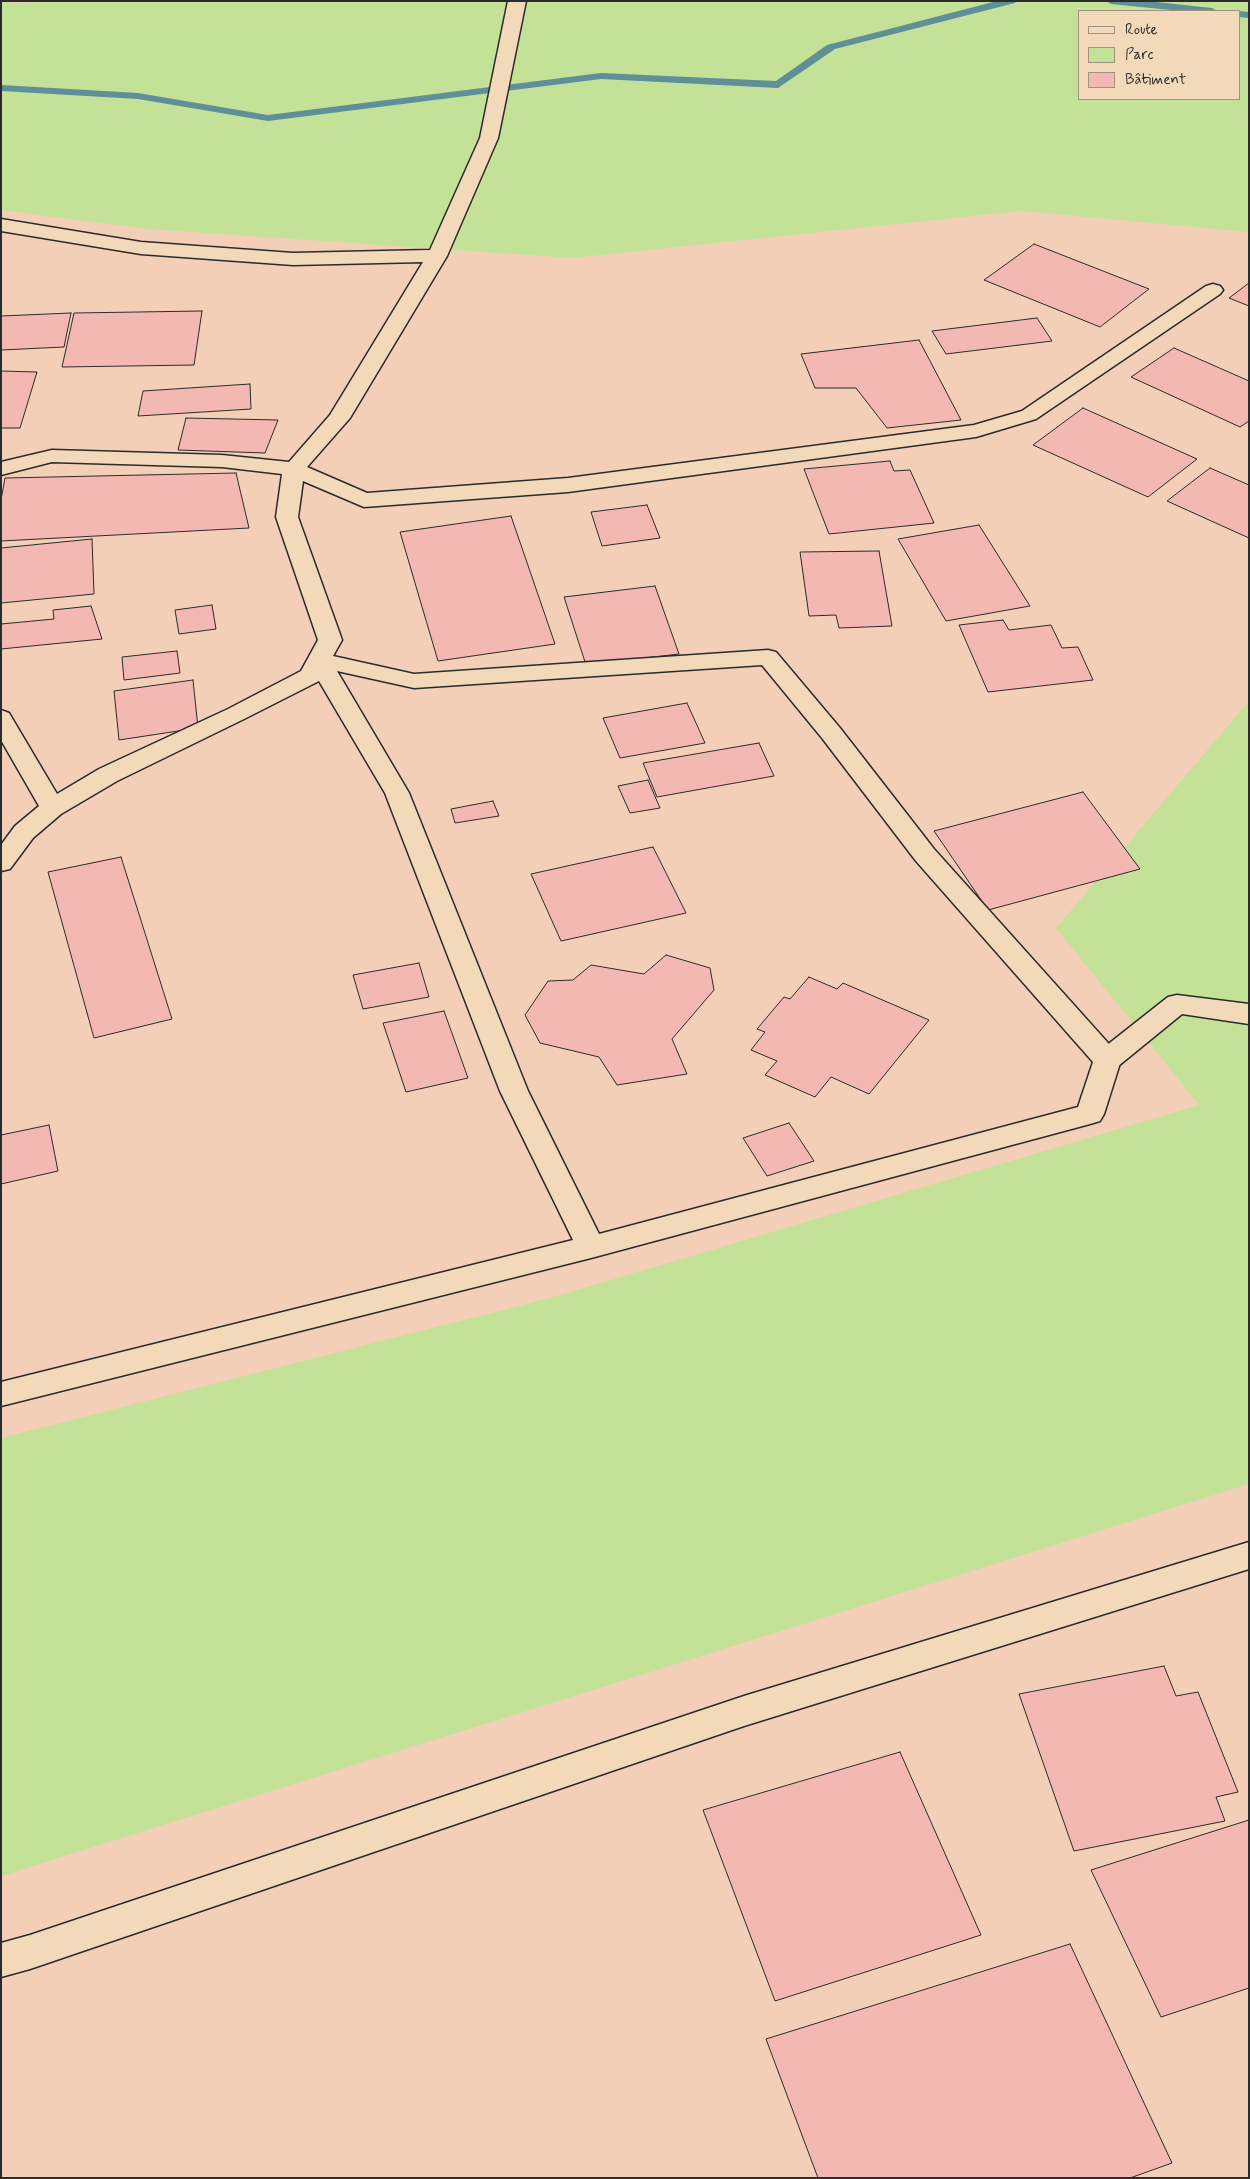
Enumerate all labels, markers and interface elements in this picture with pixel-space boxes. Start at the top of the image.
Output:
legend [1078,10,1240,100]
text: Route [1125,20,1158,40]
text: Parc [1125,45,1153,65]
text: Bâtiment [1125,70,1186,90]

